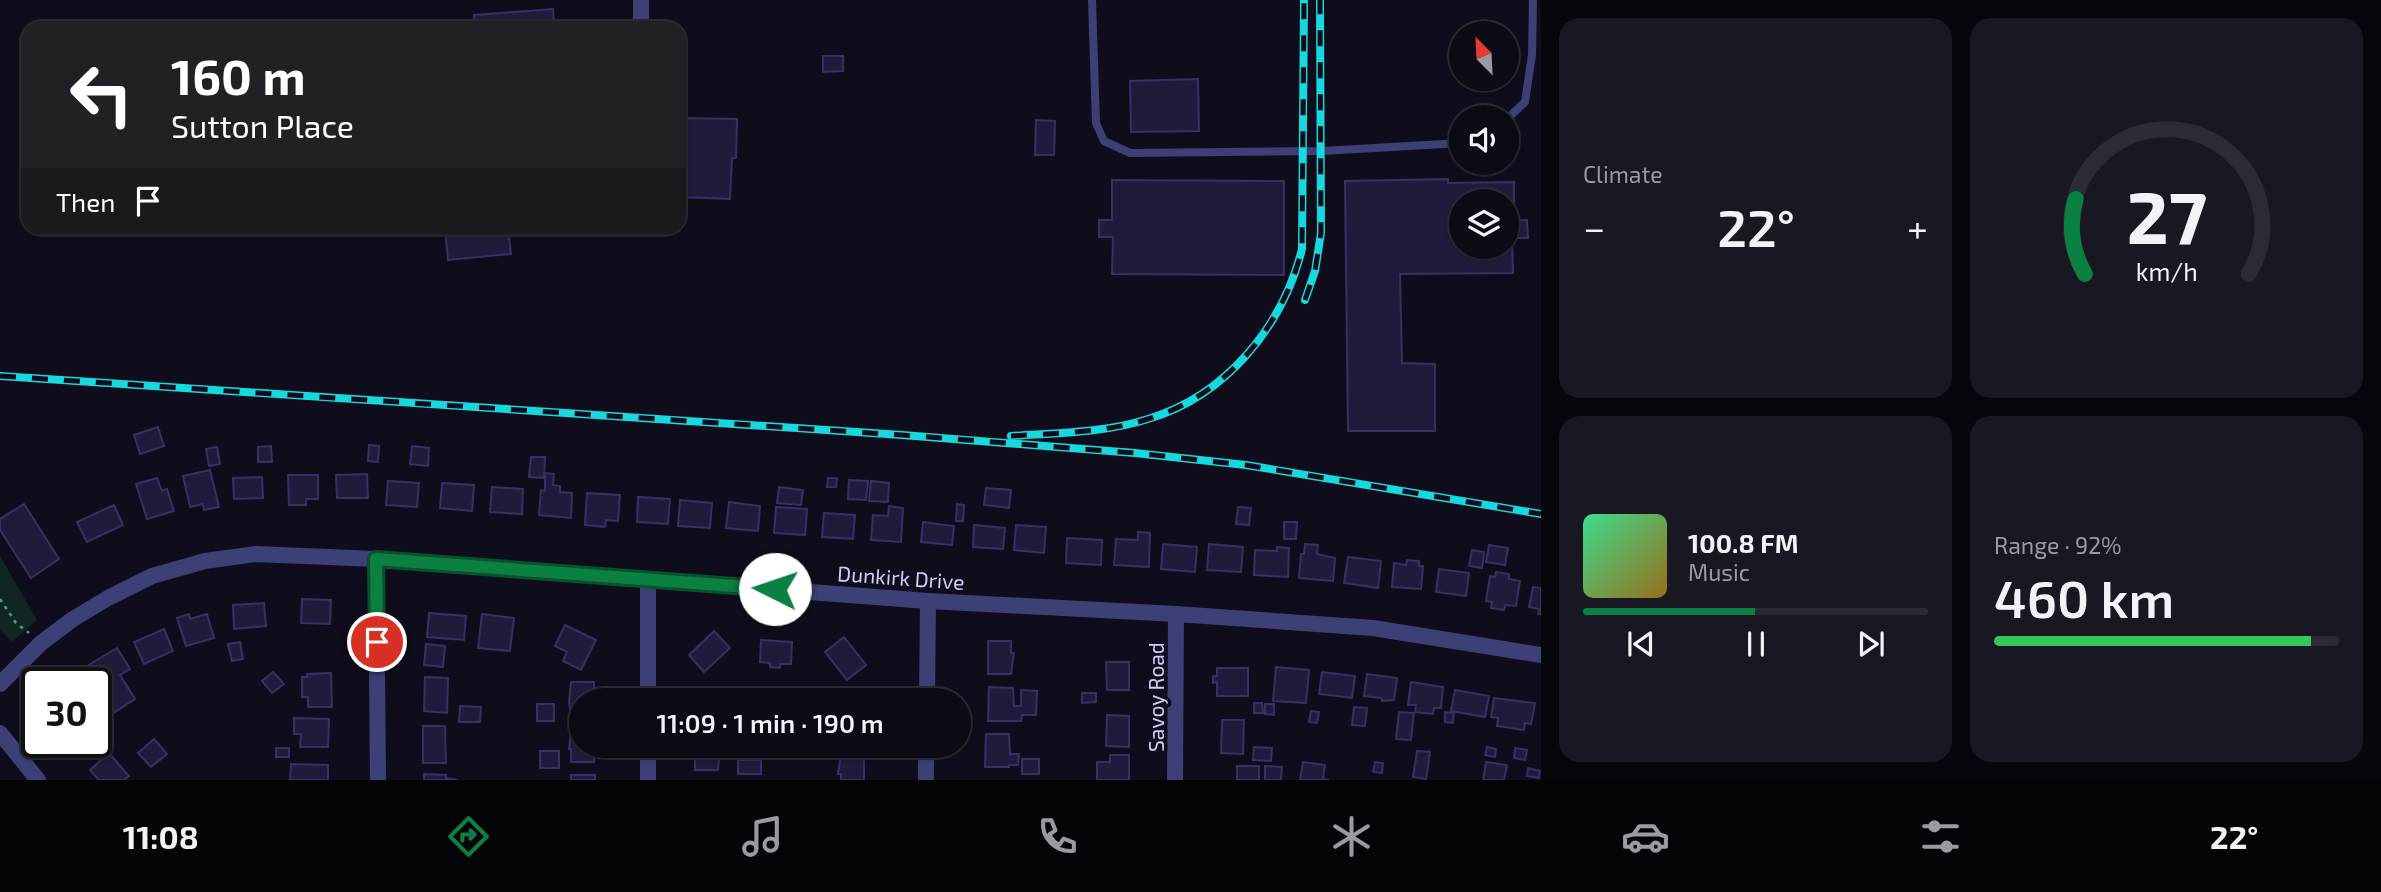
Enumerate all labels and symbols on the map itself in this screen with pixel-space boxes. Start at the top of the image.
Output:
north arrow [1449,21,1519,91]
position arrow [738,552,812,626]
street label: Dunkirk Drive [837,560,965,594]
pin [347,612,407,672]
street label: Savoy Road [1143,642,1168,752]
speed limit sign: 30 [21,667,112,758]

